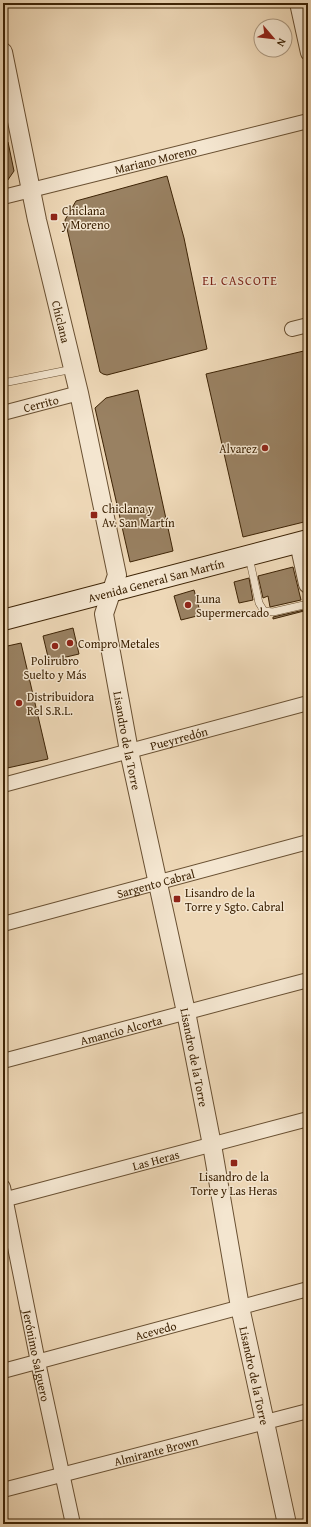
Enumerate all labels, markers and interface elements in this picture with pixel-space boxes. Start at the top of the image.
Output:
north arrow [253,18,293,58]
text: N [273,36,291,50]
street label: Mariano Moreno [112,141,198,177]
place label: Chiclana y Moreno [61,202,110,233]
marker: Chiclana y Moreno [49,212,59,222]
district label: EL CASCOTE [202,271,278,290]
street label: Chiclana [48,299,75,345]
street label: Cerrito [21,390,60,416]
place label: Alvarez [219,440,257,457]
marker: Alvarez [260,443,270,453]
place label: Chiclana y Av. San Martín [102,500,175,531]
marker: Chiclana y Av. San Martín [89,510,99,520]
street label: Avenida General San Martín [86,554,226,606]
place label: Luna Supermercado [196,590,269,621]
marker: Luna Supermercado [183,600,193,610]
place label: Compro Metales [78,635,160,652]
marker: Compro Metales [65,638,75,648]
marker: Polirubro Suelto y Más [50,641,60,651]
place label: Polirubro Suelto y Más [23,652,87,683]
place label: Distribuidora Rel S.R.L. [27,688,94,719]
street label: Lisandro de la Torre [110,689,146,792]
marker: Distribuidora Rel S.R.L. [14,698,24,708]
street label: Pueyrredón [148,722,210,754]
street label: Sargento Cabral [115,864,197,902]
place label: Lisandro de la Torre y Sgto. Cabral [185,884,285,915]
marker: Lisandro de la Torre y Sgto. Cabral [172,894,182,904]
street label: Lisandro de la Torre [177,1006,213,1109]
street label: Amancio Alcorta [78,1011,164,1049]
street label: Las Heras [130,1145,181,1174]
marker: Lisandro de la Torre y Las Heras [229,1158,239,1168]
place label: Lisandro de la Torre y Las Heras [191,1168,278,1199]
street label: Jerónimo Salguero [19,1306,55,1403]
street label: Acevedo [133,1316,178,1344]
street label: Lisandro de la Torre [236,1325,274,1427]
street label: Almirante Brown [112,1431,200,1469]

